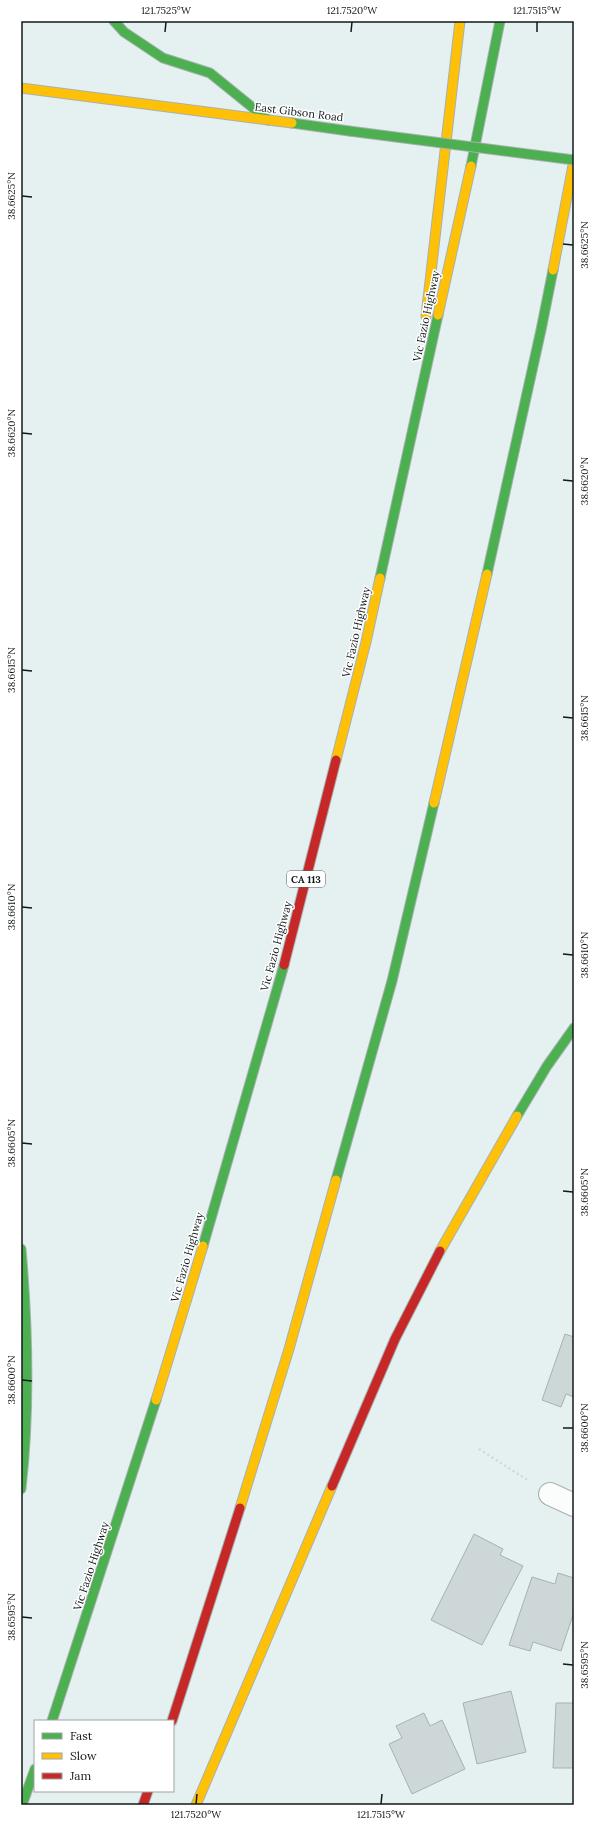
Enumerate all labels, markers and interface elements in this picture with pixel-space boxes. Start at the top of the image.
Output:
text: 121.7525°W [141,4,192,17]
text: 121.7520°W [327,4,378,17]
text: 121.7515°W [513,4,562,17]
street label: East Gibson Road [254,100,345,124]
text: 38.6625°N [5,172,18,220]
text: 38.6625°N [578,221,591,269]
street label: Vic Fazio Highway [409,269,443,364]
text: 38.6620°N [5,408,18,457]
text: 38.6620°N [578,456,591,505]
street label: Vic Fazio Highway [339,585,373,680]
text: 38.6615°N [5,647,18,693]
text: 38.6615°N [578,695,591,741]
road number: CA 113 [287,871,325,887]
text: 38.6610°N [5,883,18,930]
street label: Vic Fazio Highway [257,899,295,994]
text: 38.6610°N [578,931,591,978]
text: 38.6605°N [5,1118,18,1167]
text: 38.6605°N [578,1167,591,1216]
street label: Vic Fazio Highway [167,1210,207,1304]
text: 38.6600°N [5,1355,18,1405]
text: 38.6600°N [578,1403,591,1453]
street label: Vic Fazio Highway [70,1520,112,1613]
text: 38.6595°N [5,1593,18,1641]
text: 38.6595°N [578,1641,591,1689]
legend [34,1720,174,1792]
text: Fast [70,1728,93,1743]
text: Slow [70,1748,97,1763]
text: Jam [69,1768,91,1783]
text: 121.7520°W [171,1808,222,1821]
text: 121.7515°W [357,1808,406,1821]

